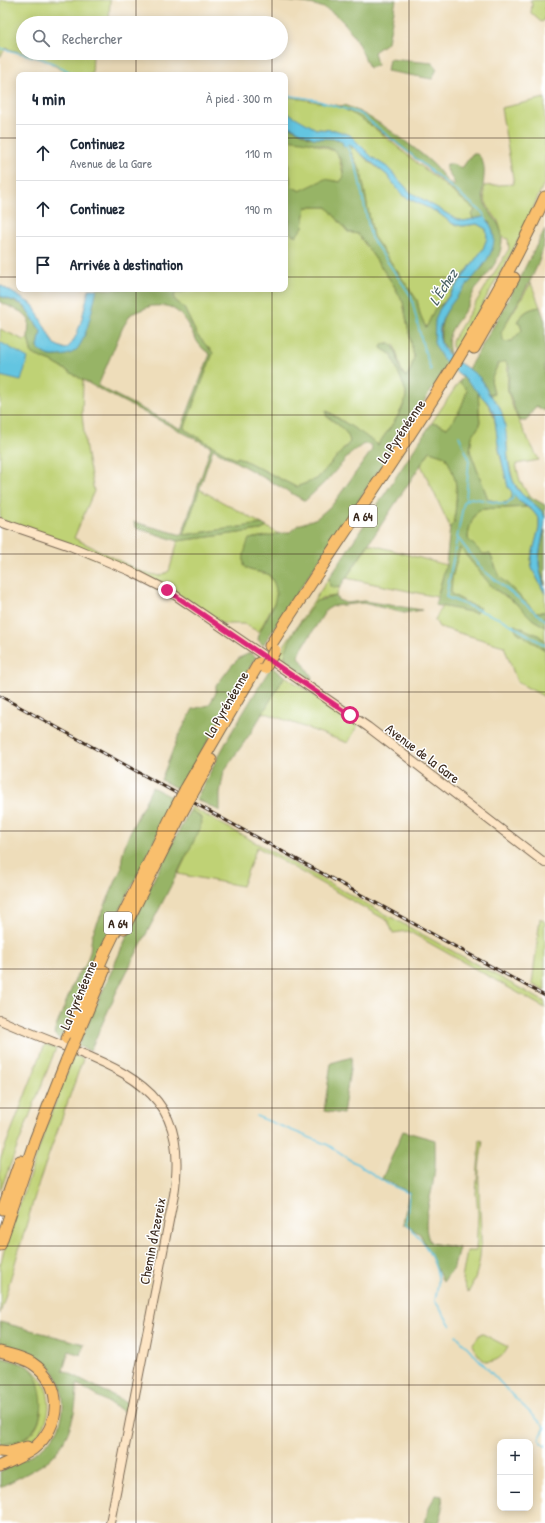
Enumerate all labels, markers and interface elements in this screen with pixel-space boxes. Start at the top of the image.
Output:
search box [16,16,288,60]
icon: search [30,27,52,49]
text: Rechercher [62,28,123,49]
text: 4 min [32,87,65,110]
text: À pied · 300 m [206,89,272,107]
text: Continuez [70,133,125,154]
icon: ahead [32,142,54,164]
text: 110 m [245,144,272,162]
text: Avenue de la Gare [70,154,152,172]
icon: ahead [32,198,54,220]
text: Continuez [70,198,125,219]
text: 190 m [245,200,272,218]
icon: arrive [32,254,54,276]
text: Arrivée à destination [70,254,183,275]
water label: L'Échez [424,264,463,309]
street label: La Pyrénéenne [373,395,430,467]
road number: A 64 [349,505,377,527]
route end [158,581,176,599]
street label: La Pyrénéenne [199,667,254,741]
route start [341,706,359,724]
street label: Avenue de la Gare [382,719,464,787]
road number: A 64 [104,912,132,934]
street label: La Pyrénéenne [55,957,102,1033]
street label: Chemin d'Azereix [134,1196,170,1286]
map controls [497,1439,533,1511]
button: + [497,1439,533,1475]
button: − [497,1475,533,1511]

